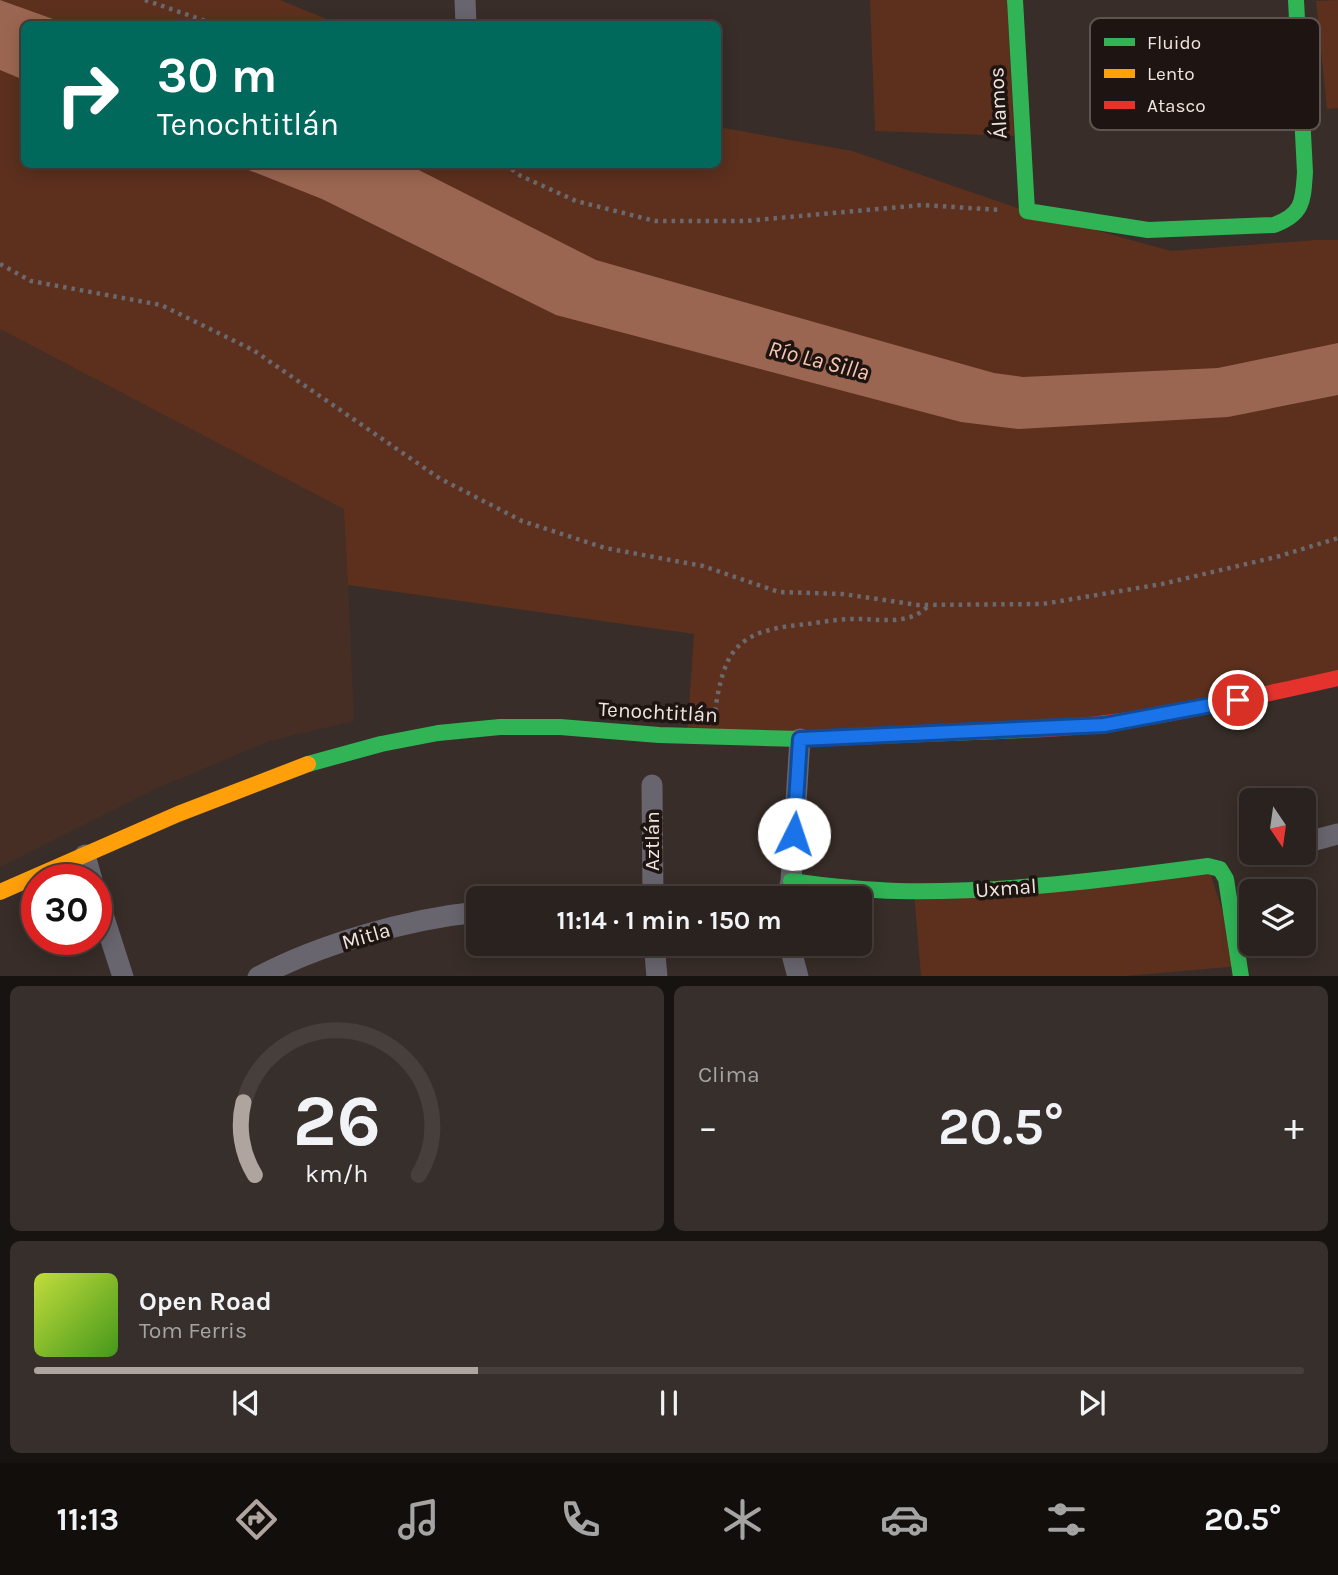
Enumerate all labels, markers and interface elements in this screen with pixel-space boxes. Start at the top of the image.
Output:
legend [1090,18,1320,130]
text: Fluido [1147,32,1201,54]
text: 30 m [157,47,277,104]
icon: right [42,49,133,140]
text: Lento [1147,63,1195,85]
street label: Álamos [984,67,1012,139]
text: Atasco [1147,95,1206,117]
text: Tenochtitlán [157,106,339,143]
water label: Río La Silla [766,335,872,386]
pin [1208,670,1268,730]
icon: arrive [1219,681,1257,719]
street label: Tenochtitlán [598,697,718,727]
north arrow [1239,788,1316,864]
map controls [1239,788,1316,956]
position arrow [757,797,831,871]
street label: Aztlán [640,811,664,871]
speed limit sign: 30 [21,864,112,955]
street label: Uxmal [974,874,1038,902]
button: layers [1239,879,1316,956]
text: 11:14 · 1 min · 150 m [556,905,782,936]
street label: Mitla [339,918,393,954]
text: Clima [698,1061,760,1088]
text: 26 [293,1078,381,1163]
text: 20.5° [938,1096,1064,1157]
text: − [698,1105,718,1150]
text: + [1284,1105,1304,1150]
text: km/h [305,1158,369,1187]
text: Open Road [139,1286,272,1317]
text: Tom Ferris [139,1317,247,1344]
icon: previous [227,1384,265,1422]
icon: pause [650,1384,688,1422]
icon: next [1073,1384,1111,1422]
icon: directions [232,1495,281,1544]
icon: music [394,1495,443,1544]
icon: phone [556,1495,605,1544]
icon: climate [718,1495,767,1544]
icon: car [880,1495,929,1544]
icon: filters [1042,1495,1091,1544]
text: 11:13 [56,1501,119,1538]
text: 20.5° [1204,1501,1281,1538]

